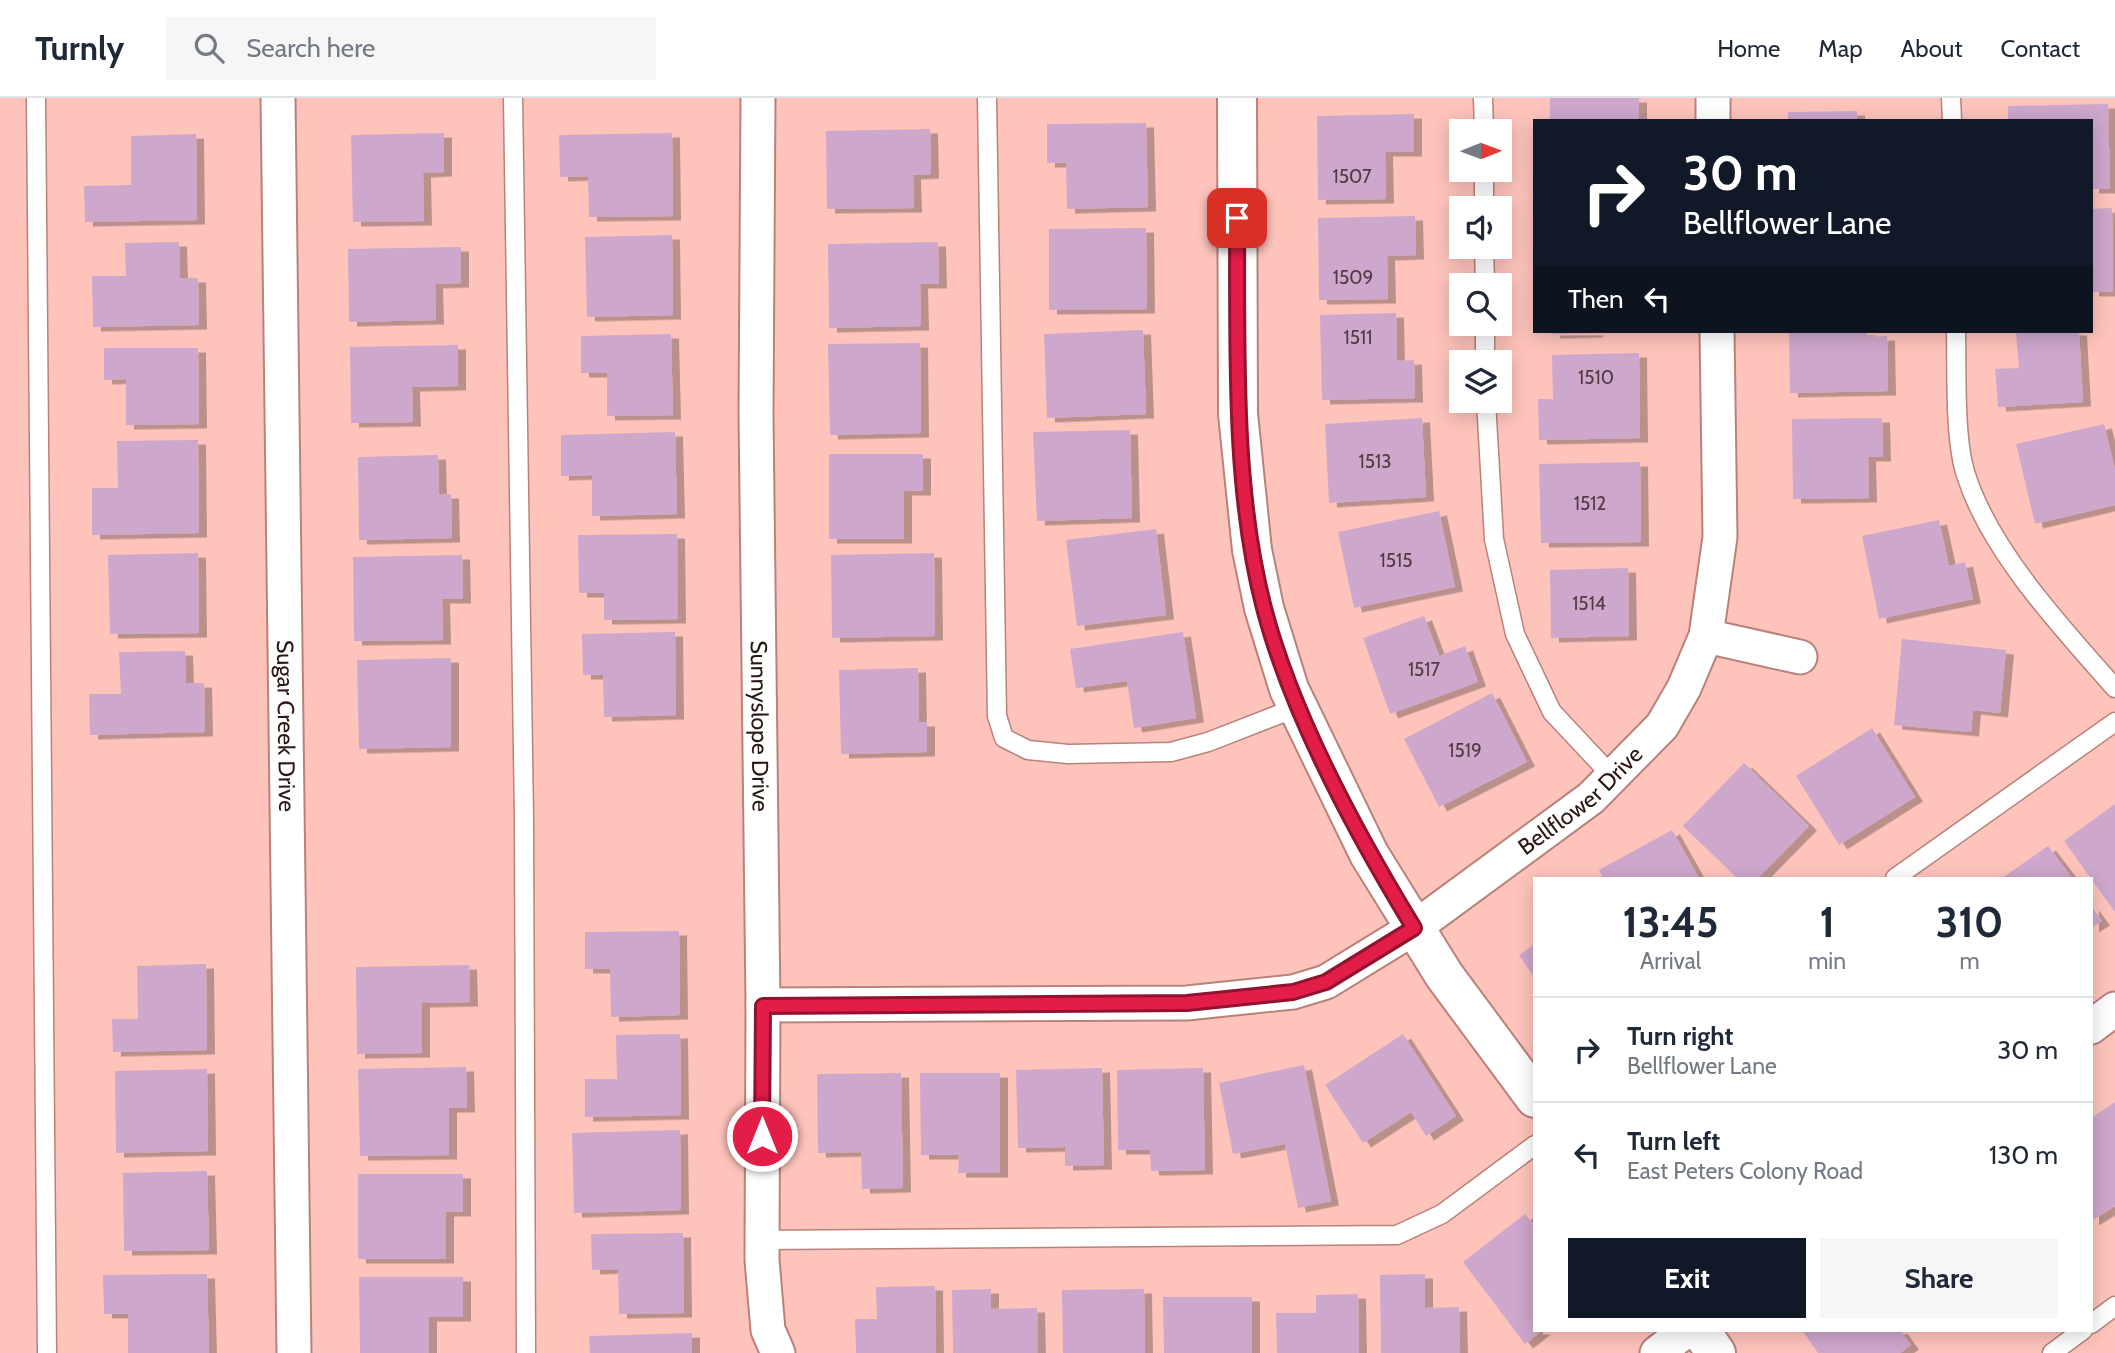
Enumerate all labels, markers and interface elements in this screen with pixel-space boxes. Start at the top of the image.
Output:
search box [166,17,656,80]
text: Turnly [35,28,124,68]
icon: search [190,29,228,67]
text: Search here [246,32,375,64]
text: Home [1717,34,1780,63]
text: Map [1818,34,1863,63]
text: About [1901,34,1963,63]
text: Contact [2001,34,2080,63]
north arrow [1449,119,1512,182]
map controls [1449,119,1512,413]
text: 30 m [1683,143,1798,202]
icon: right [1568,147,1659,238]
house number: 1507 [1332,165,1372,188]
pin [1207,188,1267,248]
button: sound [1449,196,1512,259]
icon: arrive [1218,199,1256,237]
text: Bellflower Lane [1683,203,1891,242]
house number: 1509 [1333,266,1373,289]
button: search [1449,273,1512,336]
icon: left [1638,280,1676,318]
text: Then [1568,283,1624,315]
house number: 1511 [1344,326,1372,349]
button: layers [1449,350,1512,413]
house number: 1510 [1578,366,1614,389]
house number: 1513 [1359,450,1391,473]
house number: 1512 [1574,492,1606,515]
house number: 1515 [1380,549,1412,572]
house number: 1514 [1572,592,1606,615]
street label: Sugar Creek Drive [271,640,301,812]
street label: Sunnyslope Drive [745,640,775,812]
house number: 1517 [1408,658,1441,681]
house number: 1519 [1448,739,1482,762]
street label: Bellflower Drive [1513,740,1648,861]
text: 13:45 [1623,896,1719,948]
text: 1 [1819,896,1835,948]
text: 310 [1936,896,2003,948]
text: Arrival [1640,947,1701,975]
text: min [1808,947,1846,975]
text: m [1959,947,1980,975]
text: Turn right [1627,1020,1733,1052]
icon: right [1568,1031,1606,1069]
text: 30 m [1997,1034,2058,1066]
text: Bellflower Lane [1627,1052,1777,1080]
position arrow [725,1099,799,1173]
text: Turn left [1627,1125,1720,1157]
icon: left [1568,1136,1606,1174]
text: 130 m [1989,1139,2058,1171]
text: East Peters Colony Road [1627,1157,1863,1185]
button: Exit [1568,1238,1806,1318]
button: Share [1820,1238,2058,1318]

